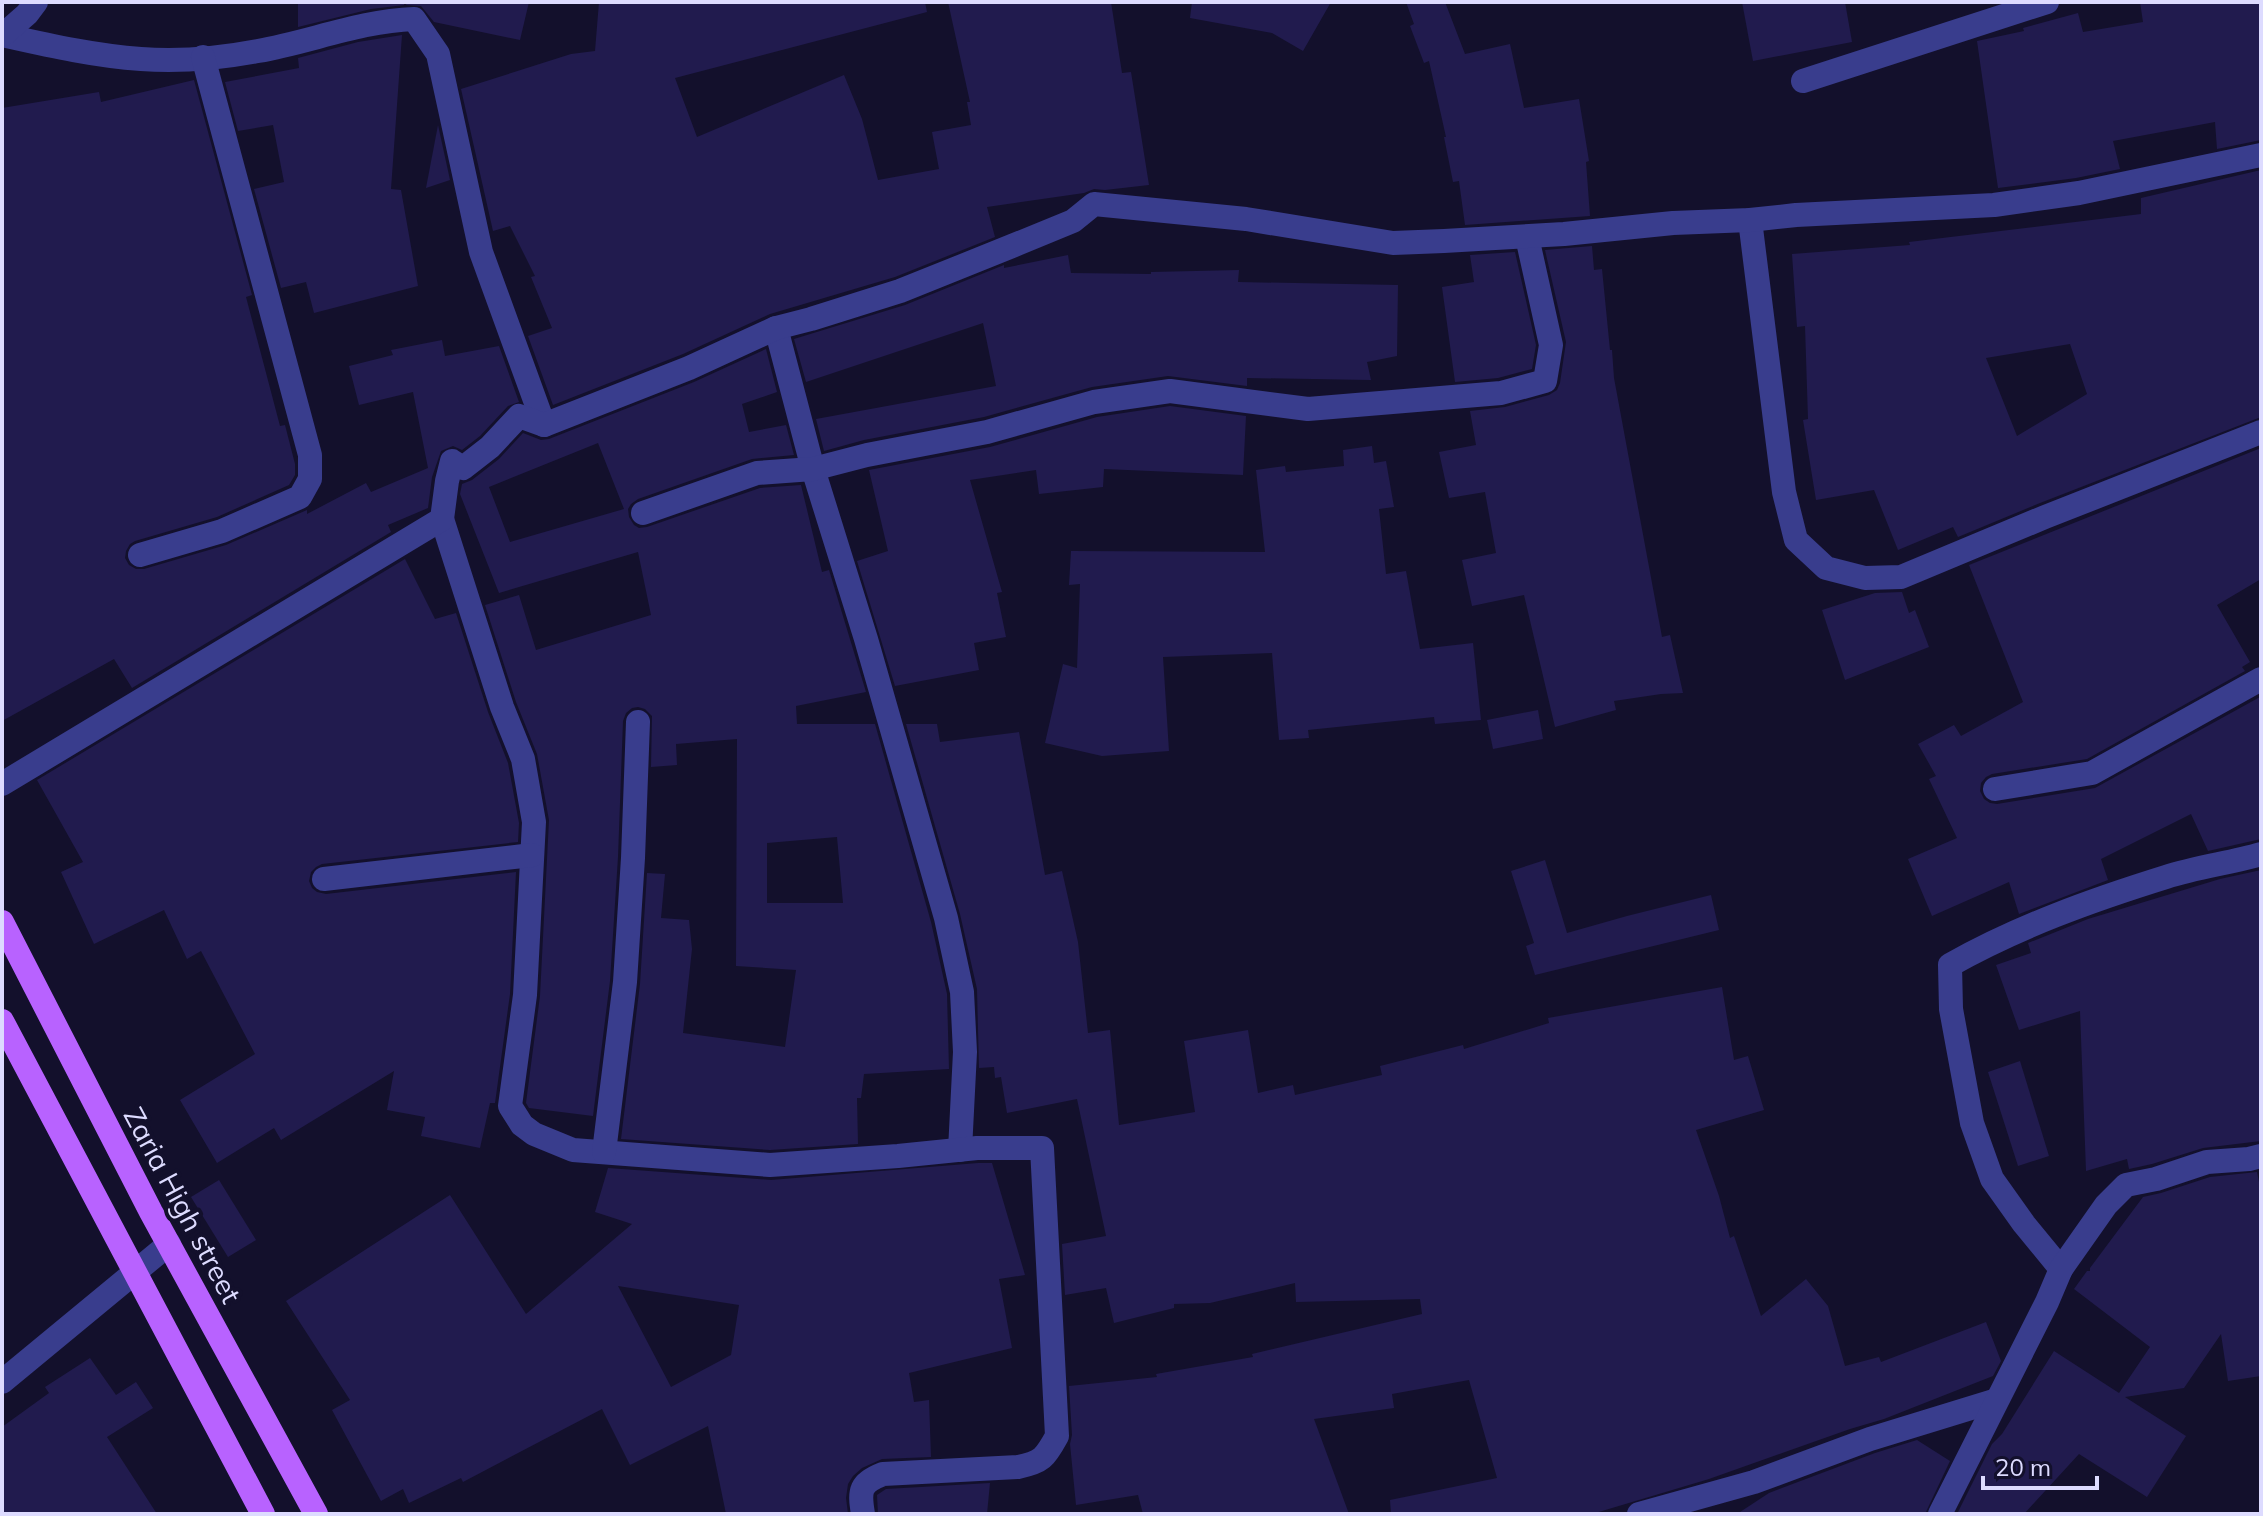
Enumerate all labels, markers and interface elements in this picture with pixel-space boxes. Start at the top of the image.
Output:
street label: Zaria High street [117,1101,249,1309]
scale bar [1983,1440,2097,1490]
text: 20 m [1995,1452,2051,1482]

